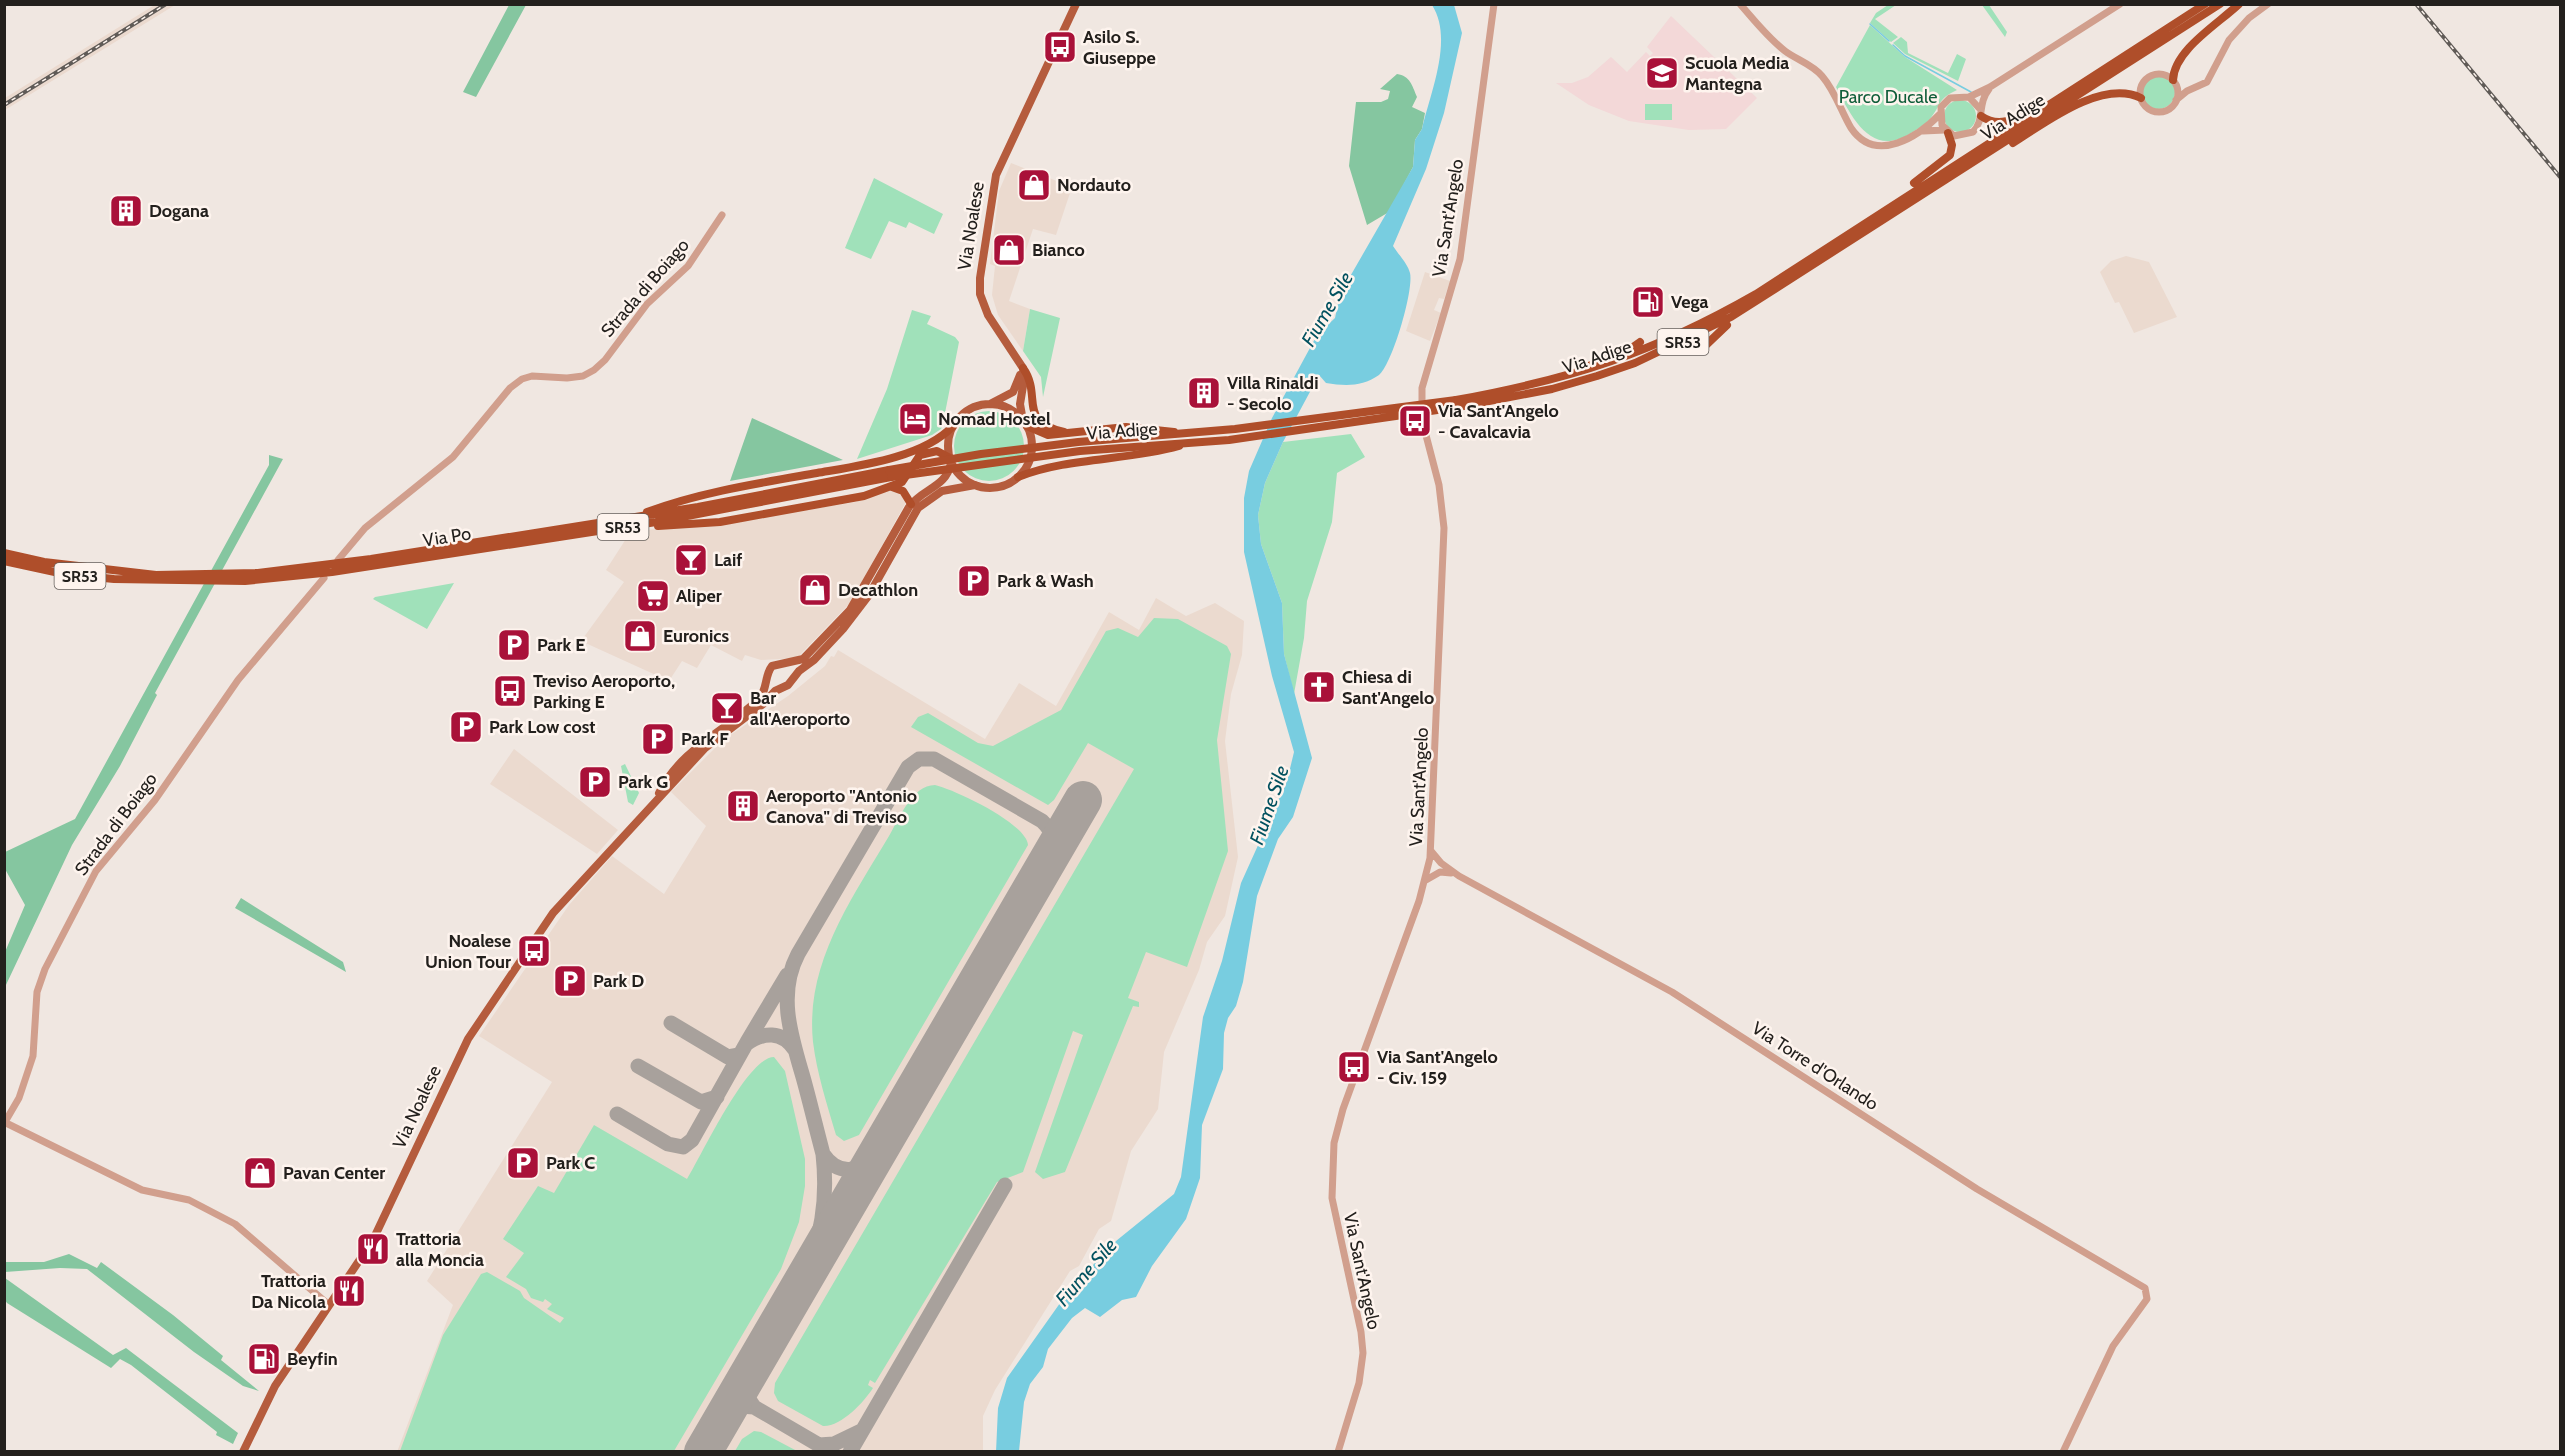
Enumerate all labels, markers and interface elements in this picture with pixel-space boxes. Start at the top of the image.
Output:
place label: Asilo S. Giuseppe [1083,26,1156,69]
bus stop icon: Asilo S. Giuseppe [1042,29,1078,65]
place label: Scuola Media Mantegna [1685,52,1789,95]
school or university icon: Scuola Media Mantegna [1644,55,1680,91]
park label: Parco Ducale [1839,86,1937,108]
street label: Via Adige [1977,89,2049,145]
street label: Via Sant'Angelo [1428,157,1468,279]
shop icon: Nordauto [1016,167,1052,203]
place label: Nordauto [1057,174,1131,196]
street label: Via Noalese [953,180,989,272]
building icon: Dogana [108,193,144,229]
place label: Dogana [149,200,209,222]
shop icon: Bianco [991,232,1027,268]
street label: Strada di Boiago [596,234,694,342]
place label: Bianco [1032,239,1085,261]
water label: Fiume Sile [1296,268,1358,350]
fuel station icon: Vega [1630,284,1666,320]
place label: Vega [1671,291,1709,313]
road number: SR53 [1658,329,1708,355]
street label: Via Adige [1560,336,1634,378]
place label: Villa Rinaldi - Secolo [1227,372,1318,415]
building icon: Villa Rinaldi - Secolo [1186,375,1222,411]
place label: Via Sant'Angelo - Cavalcavia [1438,400,1559,443]
hotel icon: Nomad Hostel [897,401,933,437]
bus stop icon: Via Sant'Angelo - Cavalcavia [1397,403,1433,439]
place label: Nomad Hostel [938,408,1051,430]
street label: Via Adige [1086,418,1158,444]
road number: SR53 [598,514,648,540]
street label: Via Po [421,522,473,552]
bar icon: Laif [673,542,709,578]
place label: Laif [714,549,742,571]
road number: SR53 [54,563,106,589]
parking icon: Park & Wash [956,563,992,599]
place label: Park & Wash [997,570,1094,592]
shop icon: Decathlon [797,572,833,608]
supermarket icon: Aliper [635,578,671,614]
place label: Decathlon [838,579,918,601]
place label: Aliper [676,585,722,607]
shop icon: Euronics [622,618,658,654]
place label: Euronics [663,625,729,647]
parking icon: Park E [496,627,532,663]
place label: Park E [537,634,585,656]
place label: Chiesa di Sant'Angelo [1342,666,1434,709]
church icon: Chiesa di Sant'Angelo [1301,669,1337,705]
place label: Treviso Aeroporto, Parking E [533,670,675,713]
bus stop icon: Treviso Aeroporto, Parking E [492,673,528,709]
place label: Bar all'Aeroporto [750,687,850,730]
bar icon: Bar all'Aeroporto [709,690,745,726]
parking icon: Park Low cost [448,709,484,745]
place label: Park Low cost [489,716,596,738]
parking icon: Park F [640,721,676,757]
street label: Via Sant'Angelo [1405,727,1433,847]
place label: Park F [681,728,729,750]
water label: Fiume Sile [1244,762,1294,848]
parking icon: Park G [577,764,613,800]
street label: Strada di Boiago [70,768,162,880]
place label: Park G [618,771,668,793]
place label: Aeroporto "Antonio Canova" di Treviso [766,785,917,828]
building icon: Aeroporto "Antonio Canova" di Treviso [725,788,761,824]
place label: Noalese Union Tour [425,930,511,973]
bus stop icon: Noalese Union Tour [516,933,552,969]
parking icon: Park D [552,963,588,999]
place label: Park D [593,970,644,992]
street label: Via Torre d'Orlando [1748,1017,1882,1115]
place label: Via Sant'Angelo - Civ. 159 [1377,1046,1498,1089]
bus stop icon: Via Sant'Angelo - Civ. 159 [1336,1049,1372,1085]
street label: Via Noalese [388,1062,446,1152]
parking icon: Park C [505,1145,541,1181]
place label: Park C [546,1152,595,1174]
shop icon: Pavan Center [242,1155,278,1191]
place label: Pavan Center [283,1162,385,1184]
street label: Via Sant'Angelo [1339,1210,1385,1332]
place label: Trattoria alla Moncia [396,1228,484,1271]
restaurant icon: Trattoria alla Moncia [355,1231,391,1267]
water label: Fiume Sile [1050,1233,1122,1311]
place label: Trattoria Da Nicola [251,1270,326,1313]
restaurant icon: Trattoria Da Nicola [331,1273,367,1309]
fuel station icon: Beyfin [246,1341,282,1377]
place label: Beyfin [287,1348,338,1370]

